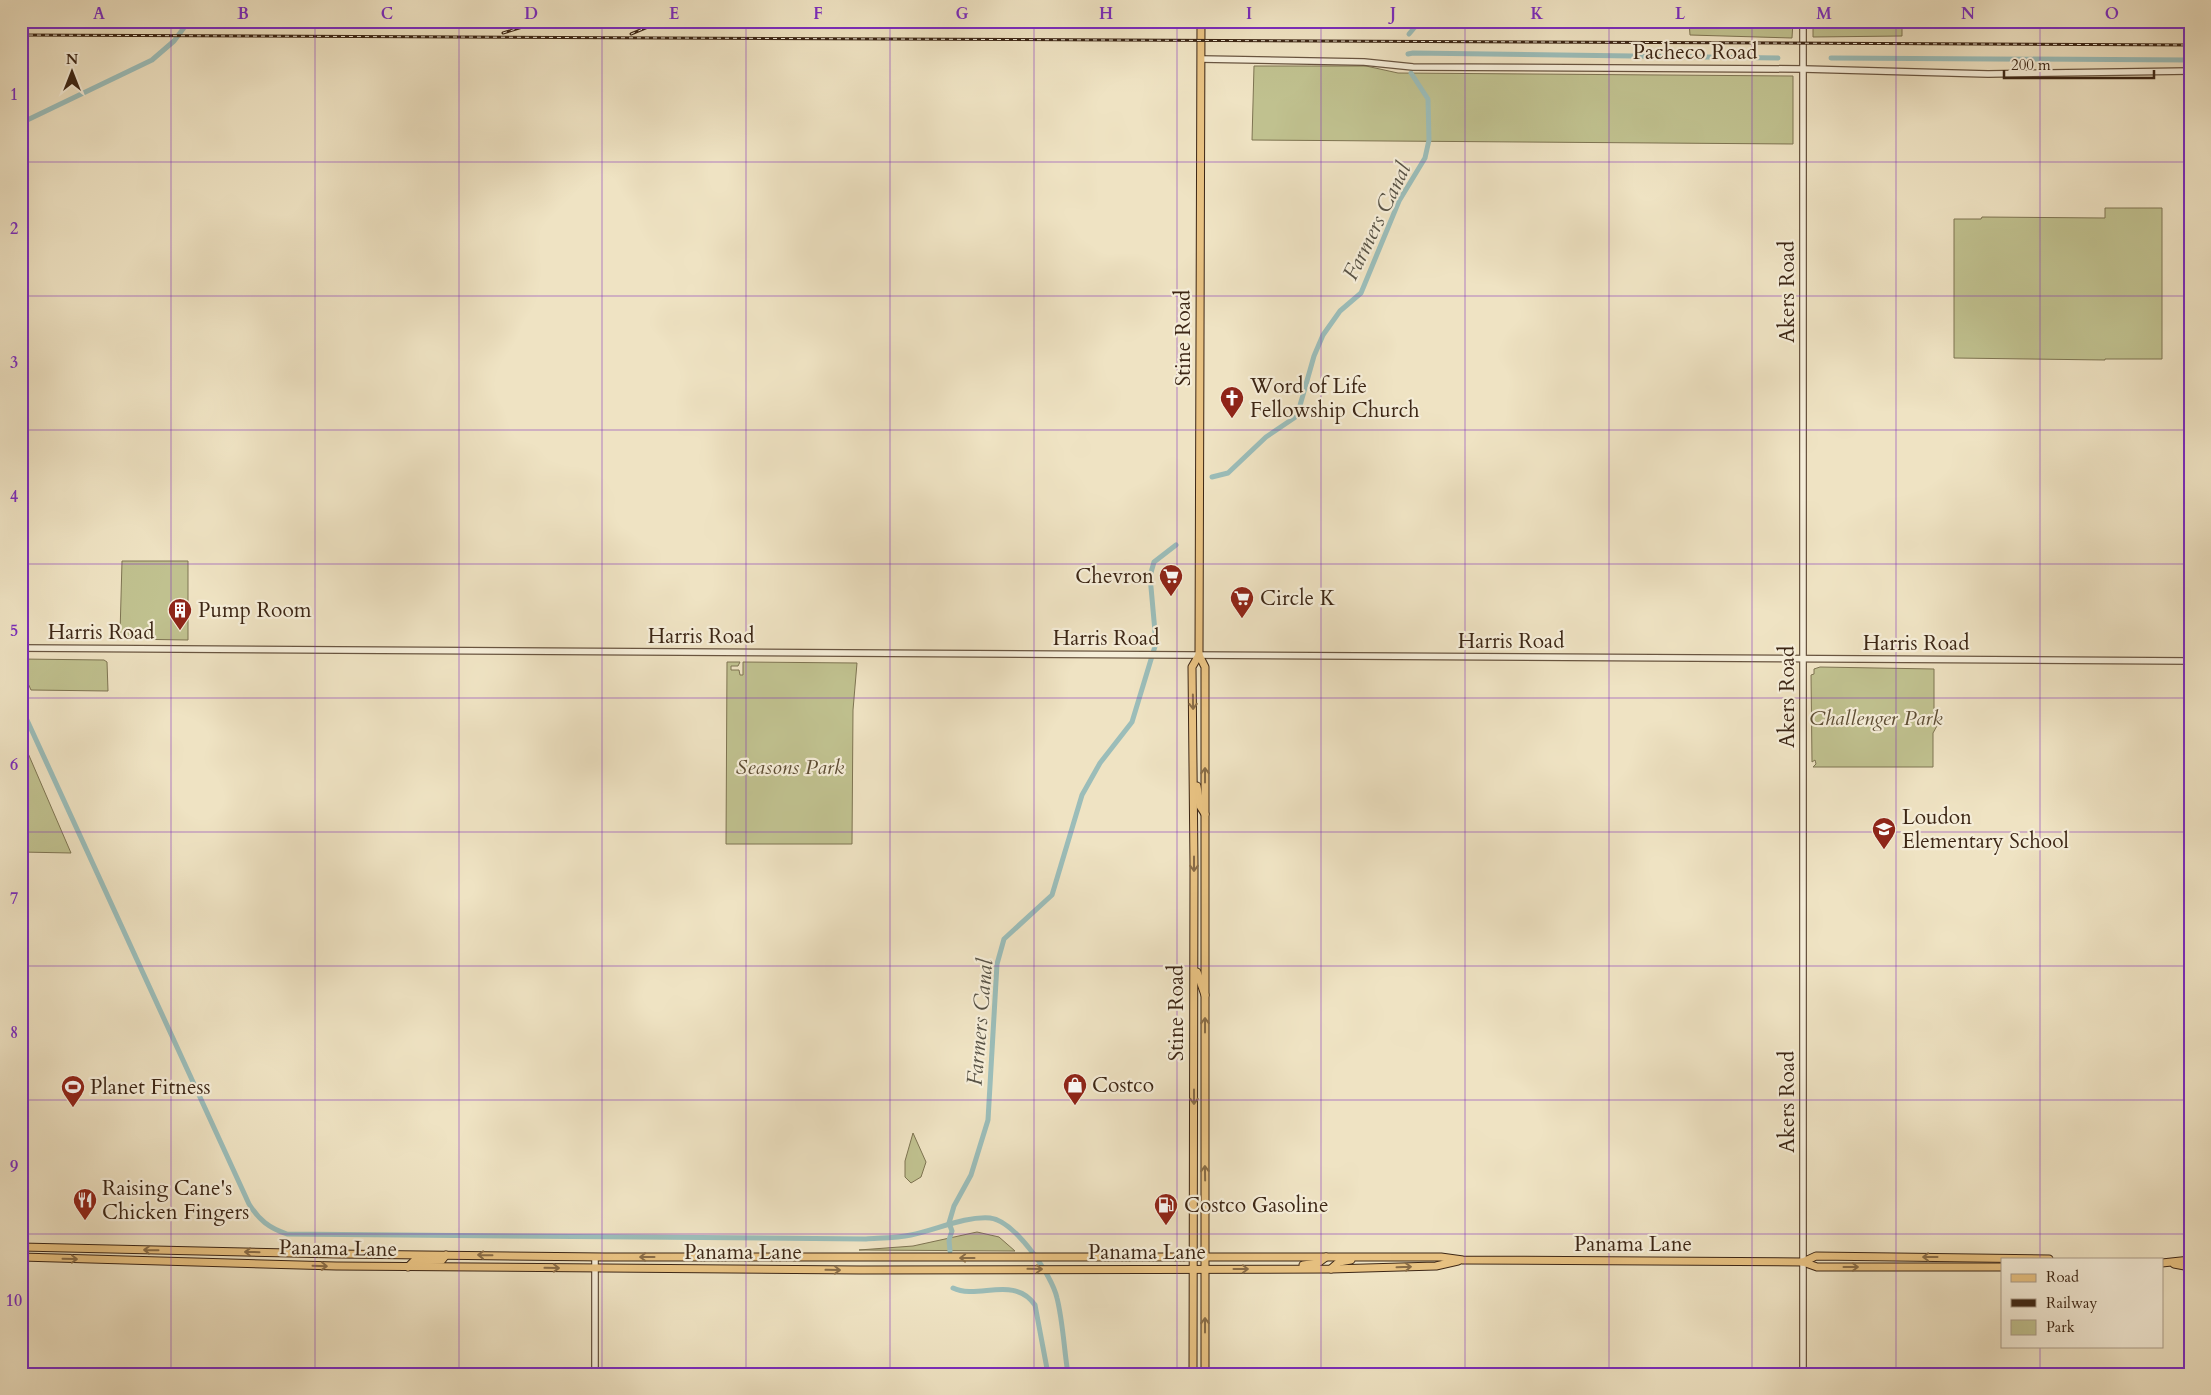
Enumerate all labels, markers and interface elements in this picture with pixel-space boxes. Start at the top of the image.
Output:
text: A [93,3,105,25]
text: B [237,3,249,25]
text: C [381,3,393,25]
text: D [524,3,538,25]
text: E [669,3,679,25]
text: F [813,3,823,25]
text: G [955,3,969,25]
text: H [1099,3,1113,25]
text: I [1246,3,1252,25]
text: J [1388,3,1396,25]
text: K [1531,3,1544,25]
text: L [1675,3,1686,25]
text: M [1816,3,1832,25]
text: N [1961,3,1975,25]
text: O [2105,3,2119,25]
street label: Pacheco Road [1633,38,1757,67]
north arrow [48,48,98,98]
scale bar [2004,48,2154,80]
text: N [66,50,78,69]
text: 200 m [2011,55,2051,75]
text: 1 [10,84,18,106]
water label: Farmers Canal [1336,157,1419,285]
text: 2 [10,218,18,240]
street label: Akers Road [1773,241,1802,343]
street label: Stine Road [1169,290,1198,386]
text: 3 [10,352,18,374]
place label: Word of Life Fellowship Church [1249,372,1420,425]
church icon: Word of Life Fellowship Church [1219,385,1245,419]
text: 4 [10,486,18,508]
place label: Chevron [1075,562,1154,591]
supermarket icon: Chevron [1158,563,1184,597]
place label: Circle K [1260,584,1336,613]
supermarket icon: Circle K [1229,585,1255,619]
place label: Pump Room [198,596,312,625]
building icon: Pump Room [167,597,193,631]
street label: Harris Road [48,618,154,647]
text: 5 [10,620,18,642]
street label: Harris Road [648,622,754,651]
street label: Harris Road [1053,624,1159,653]
street label: Harris Road [1458,627,1564,656]
street label: Harris Road [1863,629,1969,658]
street label: Akers Road [1773,646,1802,748]
one-way arrow [1188,693,1198,709]
park label: Challenger Park [1809,704,1943,733]
park label: Seasons Park [736,753,845,782]
text: 6 [10,754,18,776]
one-way arrow [1200,767,1210,784]
place label: Loudon Elementary School [1902,803,2069,856]
school or university icon: Loudon Elementary School [1871,816,1897,850]
one-way arrow [1189,856,1199,872]
text: 7 [10,888,18,910]
water label: Farmers Canal [960,956,1001,1087]
street label: Stine Road [1162,965,1191,1061]
one-way arrow [1200,1017,1210,1033]
text: 8 [10,1022,18,1044]
street label: Akers Road [1773,1051,1802,1153]
place label: Costco [1092,1071,1154,1100]
shop icon: Costco [1062,1072,1088,1106]
place label: Planet Fitness [90,1073,211,1102]
sports icon: Planet Fitness [60,1074,86,1108]
one-way arrow [1189,1088,1199,1104]
text: 9 [10,1156,18,1178]
one-way arrow [1200,1165,1210,1182]
place label: Raising Cane's Chicken Fingers [102,1174,249,1227]
restaurant icon: Raising Cane's Chicken Fingers [72,1187,98,1221]
place label: Costco Gasoline [1184,1191,1328,1220]
fuel station icon: Costco Gasoline [1153,1192,1179,1226]
street label: Panama Lane [1574,1230,1692,1259]
street label: Panama Lane [279,1233,397,1264]
street label: Panama Lane [684,1238,802,1267]
street label: Panama Lane [1088,1238,1206,1267]
one-way arrow [143,1245,159,1255]
one-way arrow [244,1247,260,1257]
one-way arrow [477,1251,493,1260]
one-way arrow [639,1252,656,1262]
one-way arrow [1922,1252,1938,1262]
one-way arrow [959,1253,976,1263]
one-way arrow [62,1254,78,1263]
legend [2001,1258,2164,1348]
one-way arrow [312,1261,328,1270]
one-way arrow [1396,1262,1412,1271]
one-way arrow [1843,1262,1859,1272]
one-way arrow [544,1263,560,1273]
one-way arrow [1233,1264,1249,1274]
one-way arrow [824,1265,840,1274]
one-way arrow [1026,1265,1042,1274]
text: Road [2046,1267,2079,1287]
text: 10 [6,1290,22,1312]
text: Railway [2046,1293,2097,1313]
one-way arrow [1200,1317,1210,1334]
text: Park [2046,1317,2075,1337]

